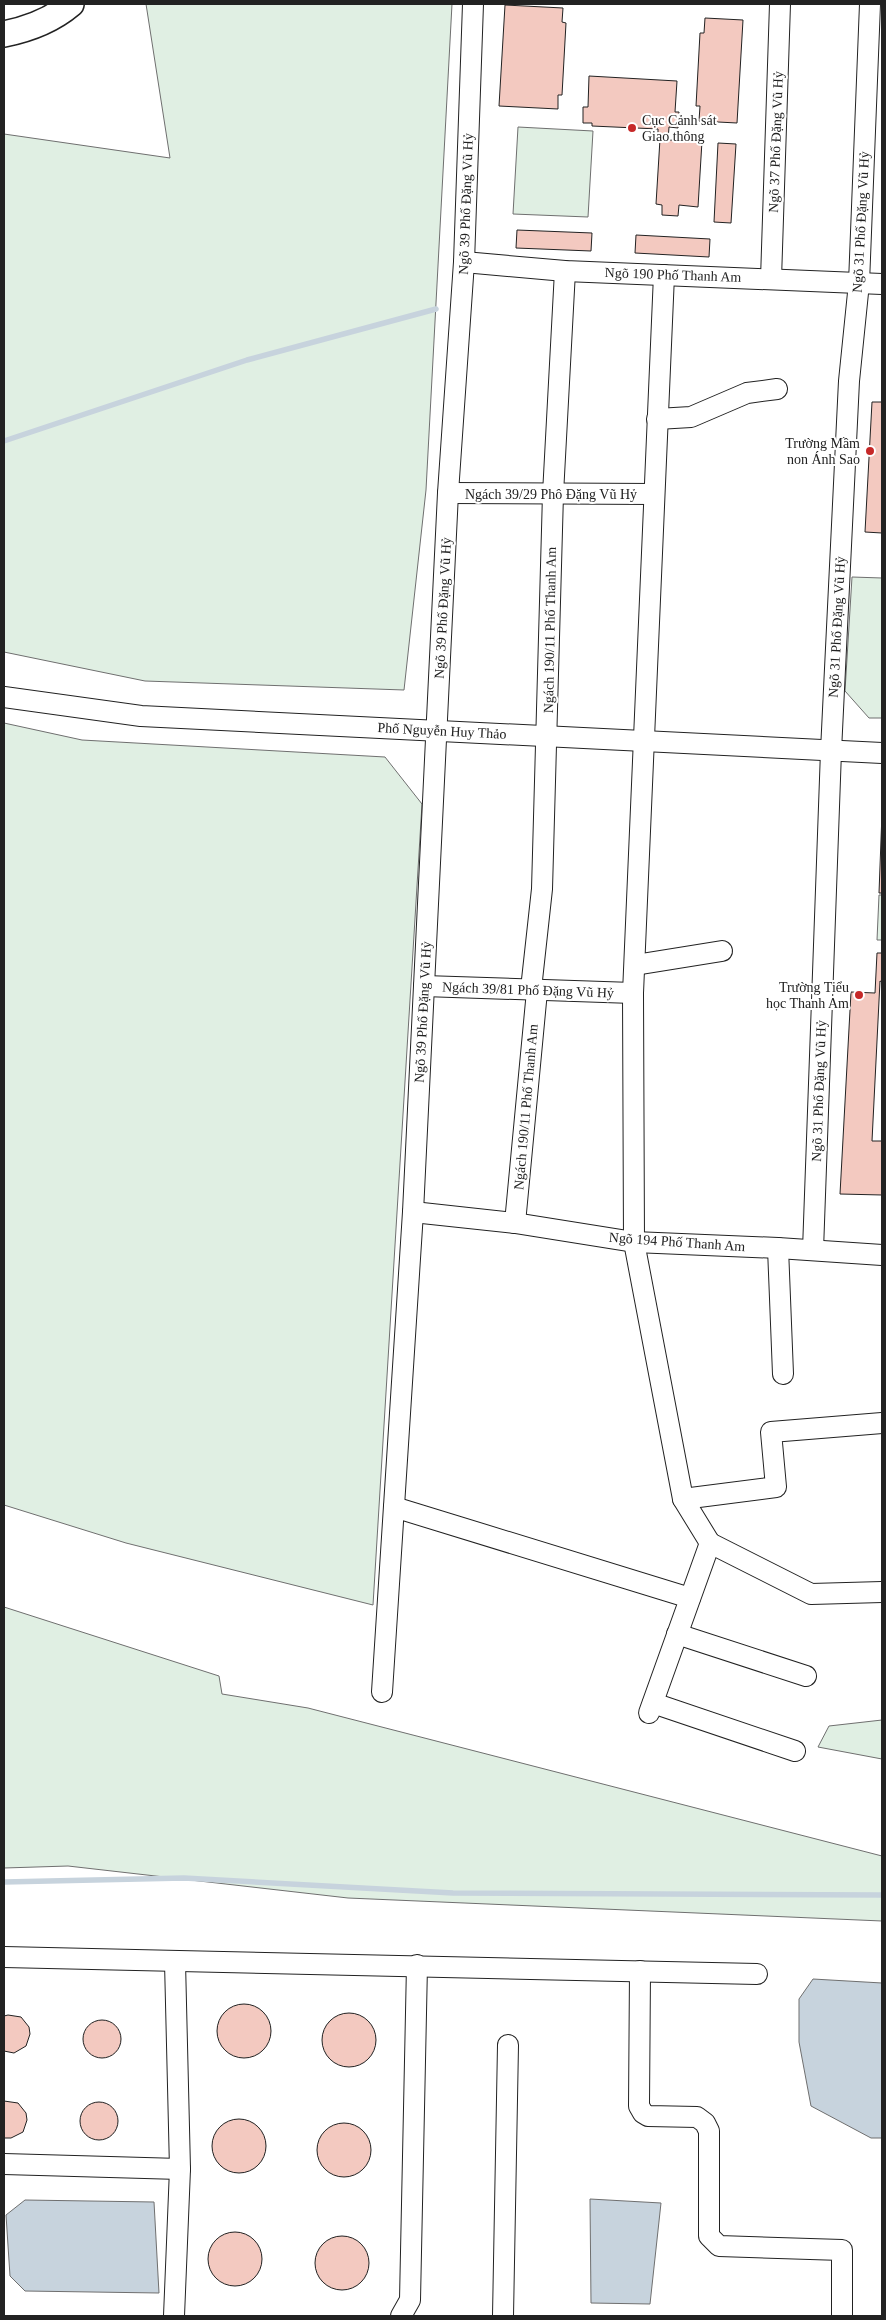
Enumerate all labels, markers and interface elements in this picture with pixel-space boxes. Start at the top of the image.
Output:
street label: Ngõ 37 Phố Đặng Vũ Hỷ [766,71,786,213]
place label: Cục Cảnh sát Giao thông [642,113,717,144]
marker: Cục Cảnh sát Giao thông [626,122,638,134]
street label: Ngõ 39 Phố Đặng Vũ Hỷ [456,133,476,275]
street label: Ngõ 31 Phố Đặng Vũ Hỷ [850,151,872,293]
street label: Ngõ 190 Phố Thanh Am [604,265,742,285]
place label: Trường Mầm non Ánh Sao [785,436,860,467]
marker: Trường Mầm non Ánh Sao [864,445,876,457]
street label: Ngách 39/29 Phô Đặng Vũ Hỷ [465,487,637,502]
street label: Ngõ 39 Phố Đặng Vũ Hỷ [432,537,454,679]
street label: Ngách 190/11 Phố Thanh Am [541,547,559,713]
street label: Ngõ 31 Phố Đặng Vũ Hỷ [826,556,848,698]
street label: Phố Nguyễn Huy Thảo [377,720,507,742]
street label: Ngõ 39 Phố Đặng Vũ Hỷ [412,941,434,1083]
street label: Ngách 39/81 Phố Đặng Vũ Hỷ [442,980,614,1000]
place label: Trường Tiểu học Thanh Am [766,980,849,1011]
marker: Trường Tiểu học Thanh Am [853,989,865,1001]
street label: Ngõ 31 Phố Đặng Vũ Hỷ [809,1020,829,1162]
street label: Ngách 190/11 Phố Thanh Am [511,1023,541,1191]
street label: Ngõ 194 Phố Thanh Am [608,1230,746,1254]

